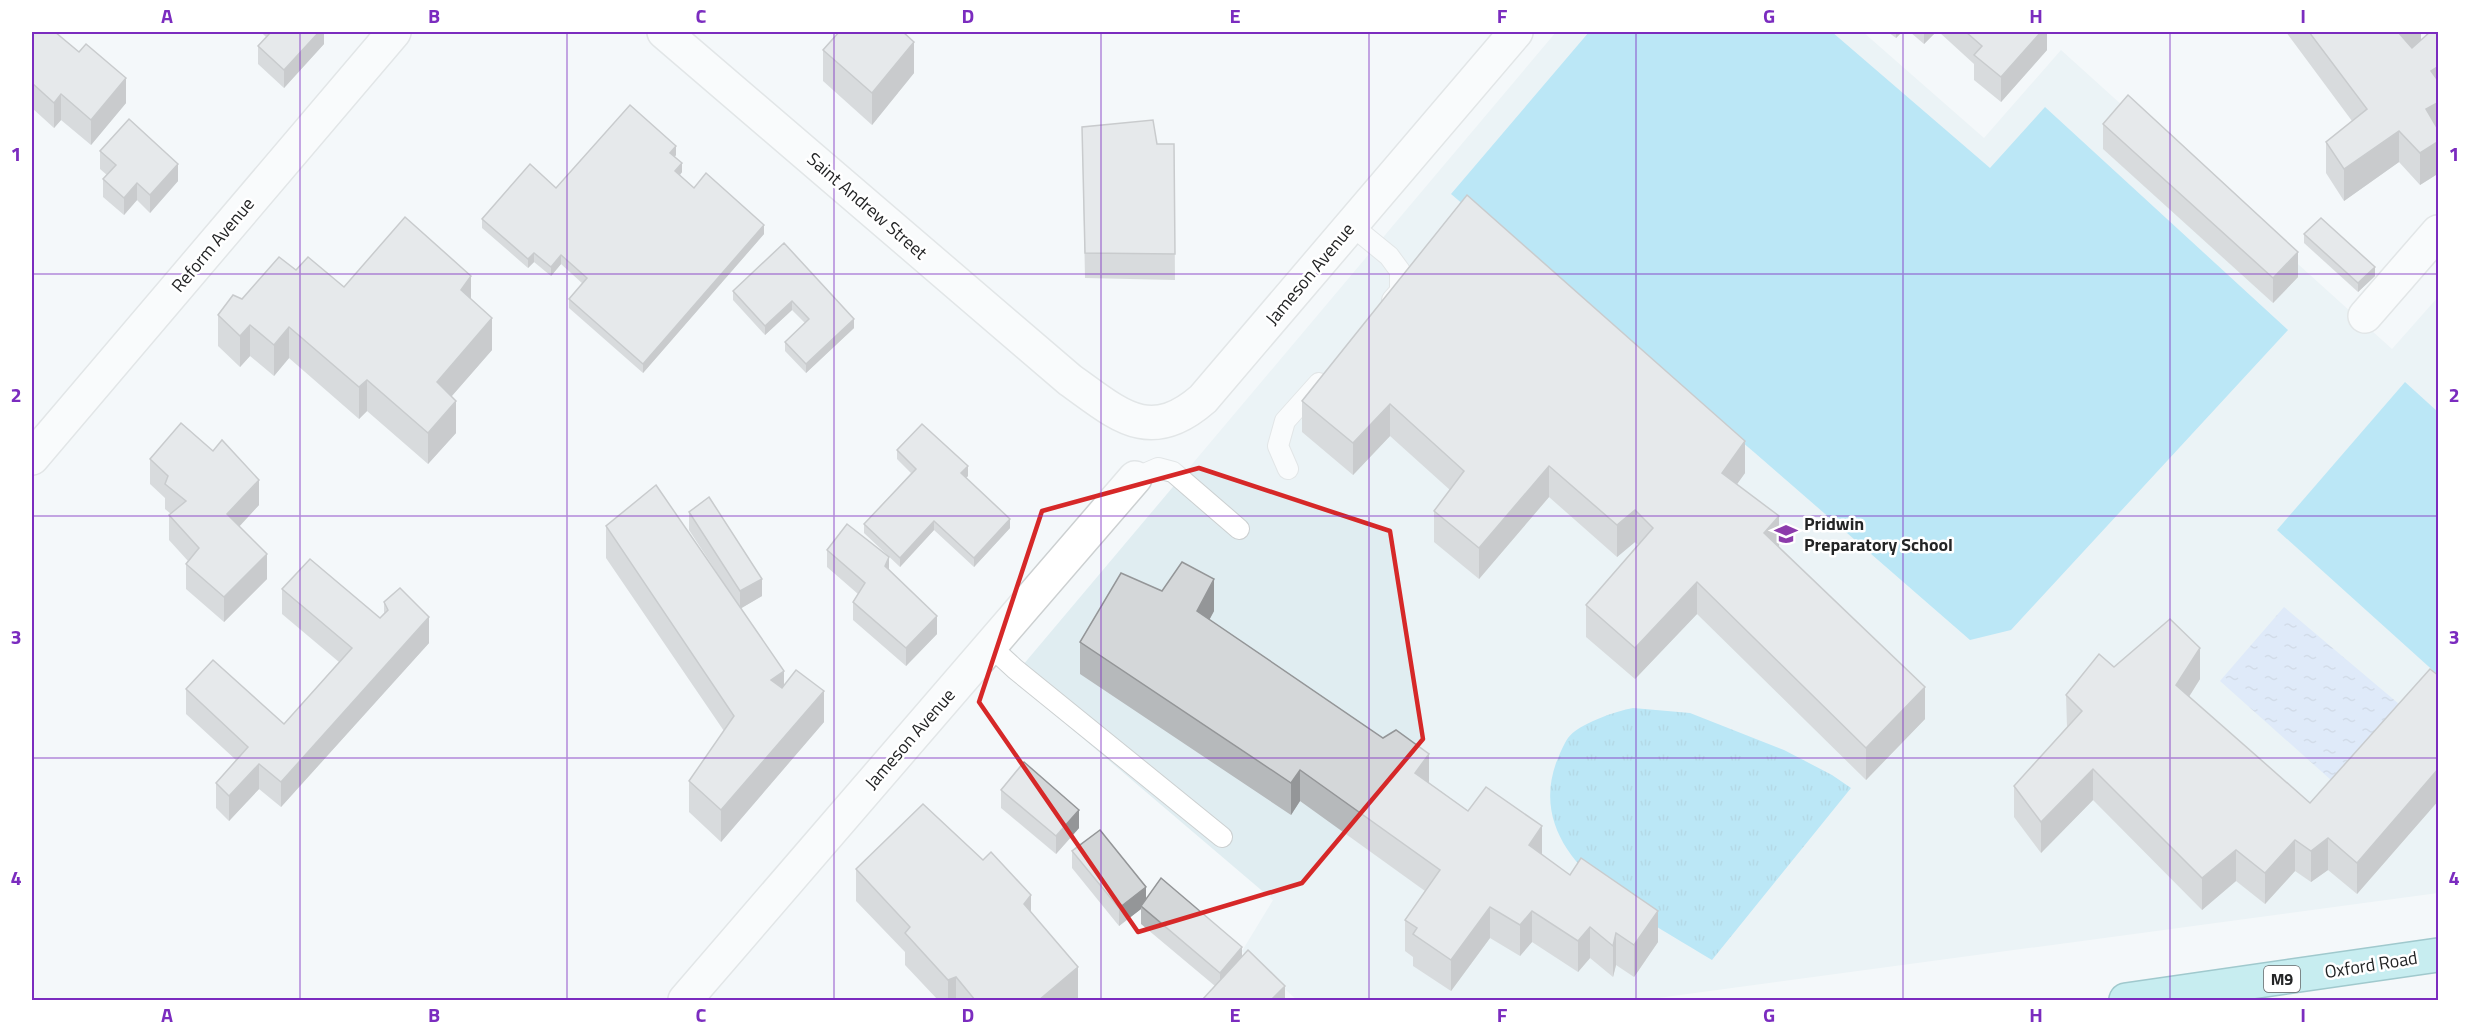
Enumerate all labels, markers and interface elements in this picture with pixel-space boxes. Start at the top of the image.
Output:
text: A [161,0,173,31]
text: B [428,0,440,31]
text: C [696,0,707,31]
text: D [962,0,974,31]
text: E [1229,0,1241,31]
text: F [1497,0,1508,31]
text: G [1763,0,1775,31]
text: H [2029,0,2043,31]
text: I [2300,0,2306,31]
text: 1 [10,138,22,169]
text: 1 [2448,138,2460,169]
street label: Saint Andrew Street [801,146,934,266]
street label: Reform Avenue [165,191,261,298]
street label: Jameson Avenue [1259,217,1361,331]
text: 2 [10,379,22,410]
text: 2 [2448,379,2460,410]
place label: Pridwin Preparatory School [1804,510,1953,558]
school or university icon: Pridwin Preparatory School [1773,521,1799,547]
text: 3 [10,621,22,652]
text: 3 [2448,621,2460,652]
street label: Jameson Avenue [858,682,961,795]
text: 4 [10,862,22,893]
text: 4 [2448,862,2460,893]
street label: Oxford Road [2323,944,2419,985]
road number: M9 [2264,966,2300,992]
text: A [161,999,173,1030]
text: B [428,999,440,1030]
text: C [696,999,707,1030]
text: D [962,999,974,1030]
text: E [1229,999,1241,1030]
text: F [1497,999,1508,1030]
text: G [1763,999,1775,1030]
text: H [2029,999,2043,1030]
text: I [2300,999,2306,1030]

